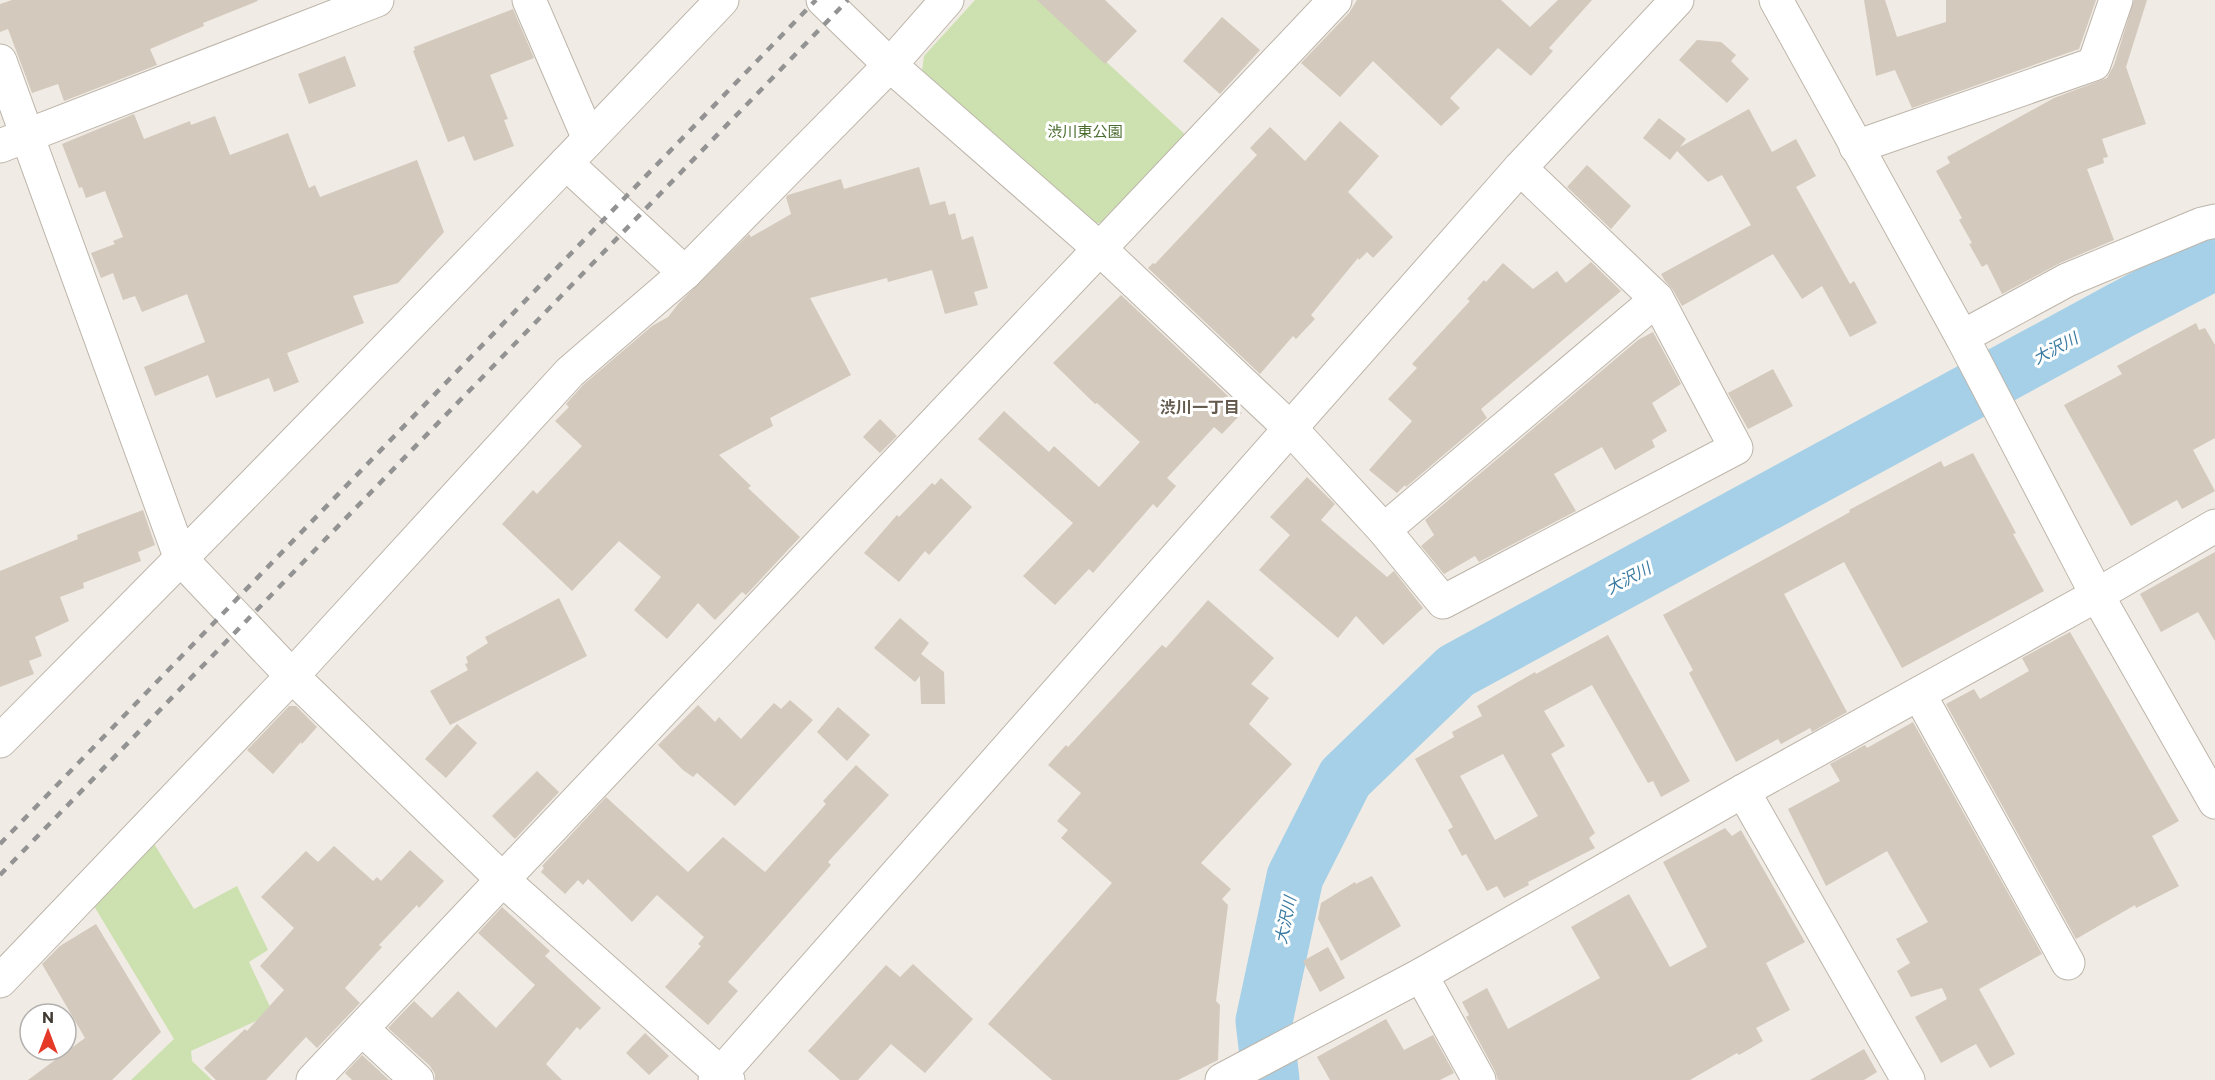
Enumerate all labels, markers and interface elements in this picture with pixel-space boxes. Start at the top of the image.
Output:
park label: 渋川東公園 [1047,122,1123,140]
water label: 大沢川 [2029,327,2082,367]
district label: 渋川一丁目 [1160,397,1240,416]
water label: 大沢川 [1602,557,1655,597]
water label: 大沢川 [1270,892,1299,945]
north arrow [18,1002,78,1062]
text: N [42,1007,54,1026]

